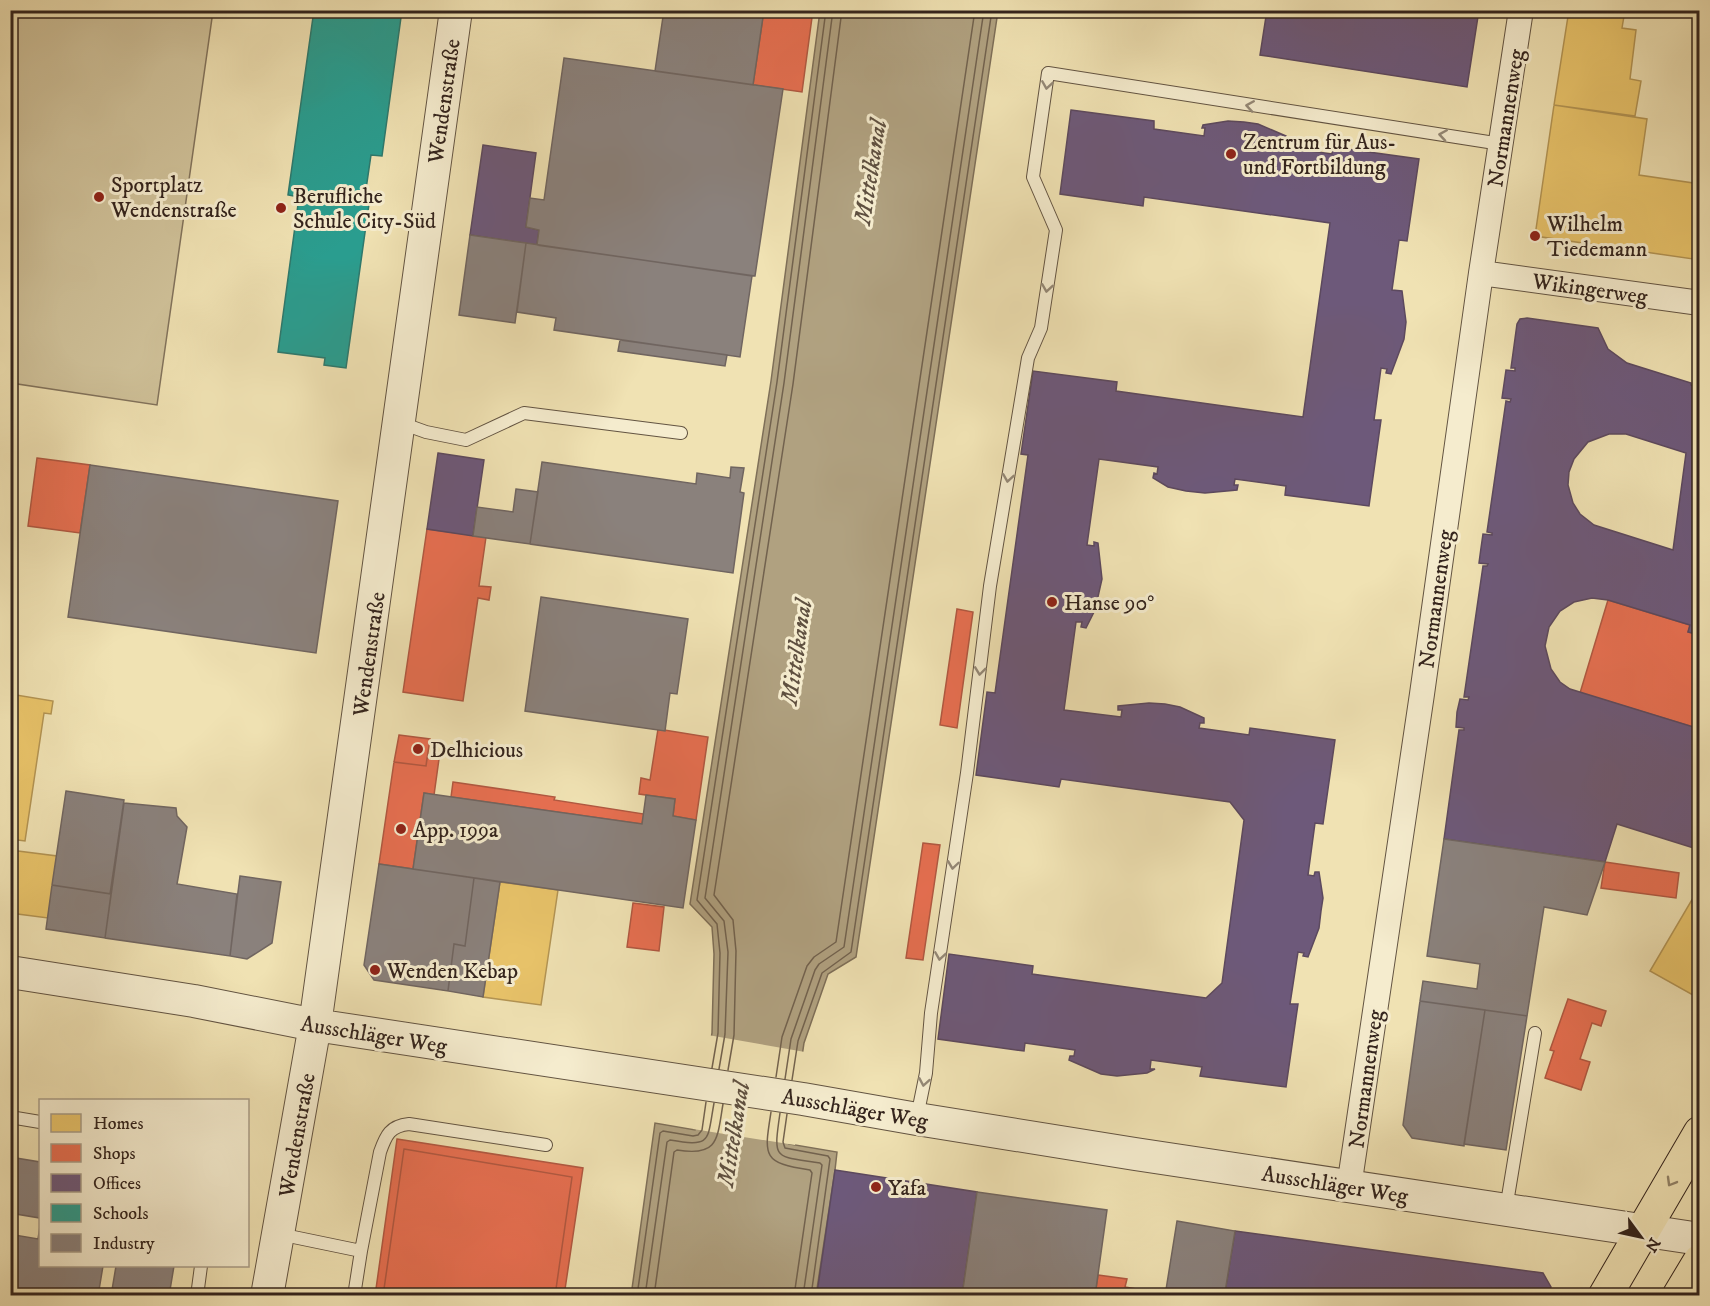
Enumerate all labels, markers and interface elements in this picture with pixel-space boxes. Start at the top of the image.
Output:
street label: Wendenstraße [422,37,467,166]
street label: Normannenweg [1482,47,1531,189]
one-way arrow [1041,80,1053,89]
one-way arrow [1245,100,1255,113]
water label: Mittelkanal [848,115,894,229]
place label: Zentrum für Aus- und Fortbildung [1243,129,1396,181]
one-way arrow [1438,129,1448,142]
marker: Zentrum für Aus- und Fortbildung [1224,147,1238,161]
place label: Sportplatz Wendenstraße [110,172,237,224]
place label: Berufliche Schule City-Süd [293,183,436,235]
marker: Sportplatz Wendenstraße [92,190,106,204]
marker: Berufliche Schule City-Süd [274,201,288,215]
place label: Wilhelm Tiedemann [1546,211,1648,263]
marker: Wilhelm Tiedemann [1528,229,1542,243]
street label: Wikingerweg [1530,268,1649,311]
one-way arrow [1041,284,1053,293]
one-way arrow [1002,474,1014,483]
street label: Normannenweg [1413,528,1460,670]
street label: Wendenstraße [347,590,392,719]
place label: Hanse 90° [1064,590,1154,617]
water label: Mittelkanal [775,595,820,708]
marker: Hanse 90° [1045,595,1059,609]
one-way arrow [974,667,986,676]
place label: Delhicious [430,737,523,764]
marker: Delhicious [411,742,425,756]
place label: App. 199a [413,817,499,844]
marker: App. 199a [394,822,408,836]
one-way arrow [948,860,960,869]
one-way arrow [934,952,946,961]
place label: Wenden Kebap [386,958,518,985]
marker: Wenden Kebap [368,963,382,977]
street label: Normannenweg [1343,1008,1390,1150]
street label: Ausschläger Weg [299,1011,449,1060]
street label: Wendenstraße [273,1071,322,1200]
one-way arrow [918,1076,931,1086]
water label: Mittelkanal [711,1077,757,1191]
street label: Ausschläger Weg [780,1083,930,1136]
legend [39,1099,249,1267]
text: Homes [93,1113,144,1135]
text: Shops [93,1143,136,1165]
street label: Ausschläger Weg [1260,1161,1410,1210]
text: Offices [93,1173,141,1195]
place label: Yafa [888,1175,927,1202]
one-way arrow [1667,1176,1679,1186]
marker: Yafa [869,1180,883,1194]
text: Schools [93,1203,148,1225]
north arrow [1611,1207,1671,1267]
text: Industry [93,1233,155,1255]
text: N [1641,1234,1665,1256]

